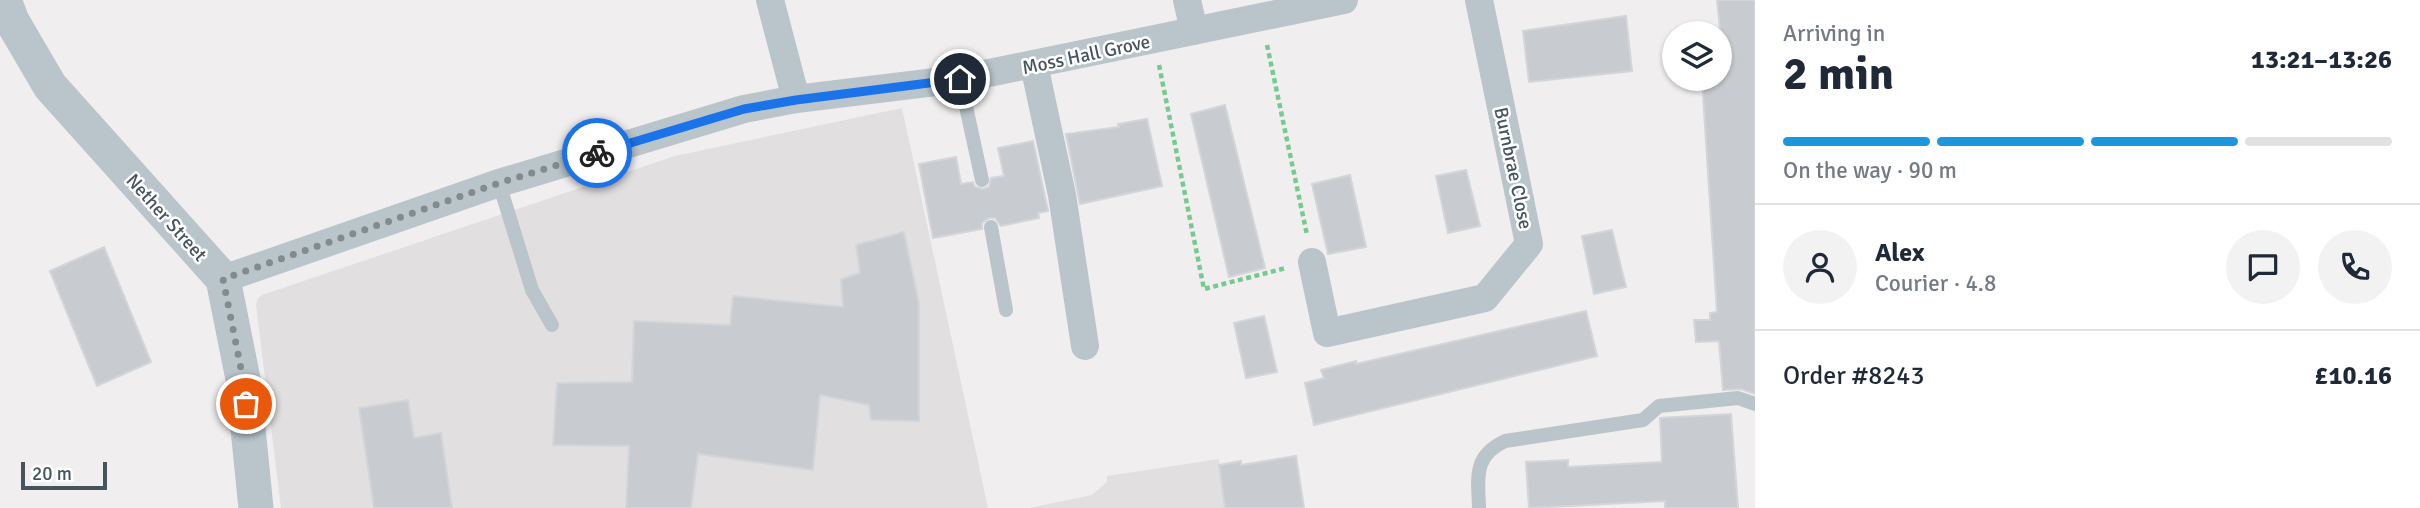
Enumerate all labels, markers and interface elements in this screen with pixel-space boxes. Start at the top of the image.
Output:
text: Arriving in [1783,19,1885,48]
map controls [1662,21,1732,91]
button: layers [1662,21,1732,91]
street label: Moss Hall Grove [1020,30,1152,80]
text: 13:21–13:26 [2251,44,2392,76]
text: 2 min [1783,46,1894,102]
pin [930,49,990,109]
icon: home [941,60,979,98]
street label: Burnbrae Close [1488,105,1538,231]
courier [562,118,632,188]
icon: bike [578,134,616,172]
text: On the way · 90 m [1783,156,1957,185]
street label: Nether Street [121,169,212,267]
button: person [1783,230,1857,304]
button: chat [2226,230,2300,304]
button: phone [2318,230,2392,304]
text: Alex [1875,237,1925,269]
text: Courier · 4.8 [1875,269,1996,298]
text: Order #8243 [1783,360,1924,392]
text: £10.16 [2314,360,2392,392]
pin [216,374,276,434]
icon: bag [227,385,265,423]
scale bar [21,459,107,491]
text: 20 m [32,462,72,486]

